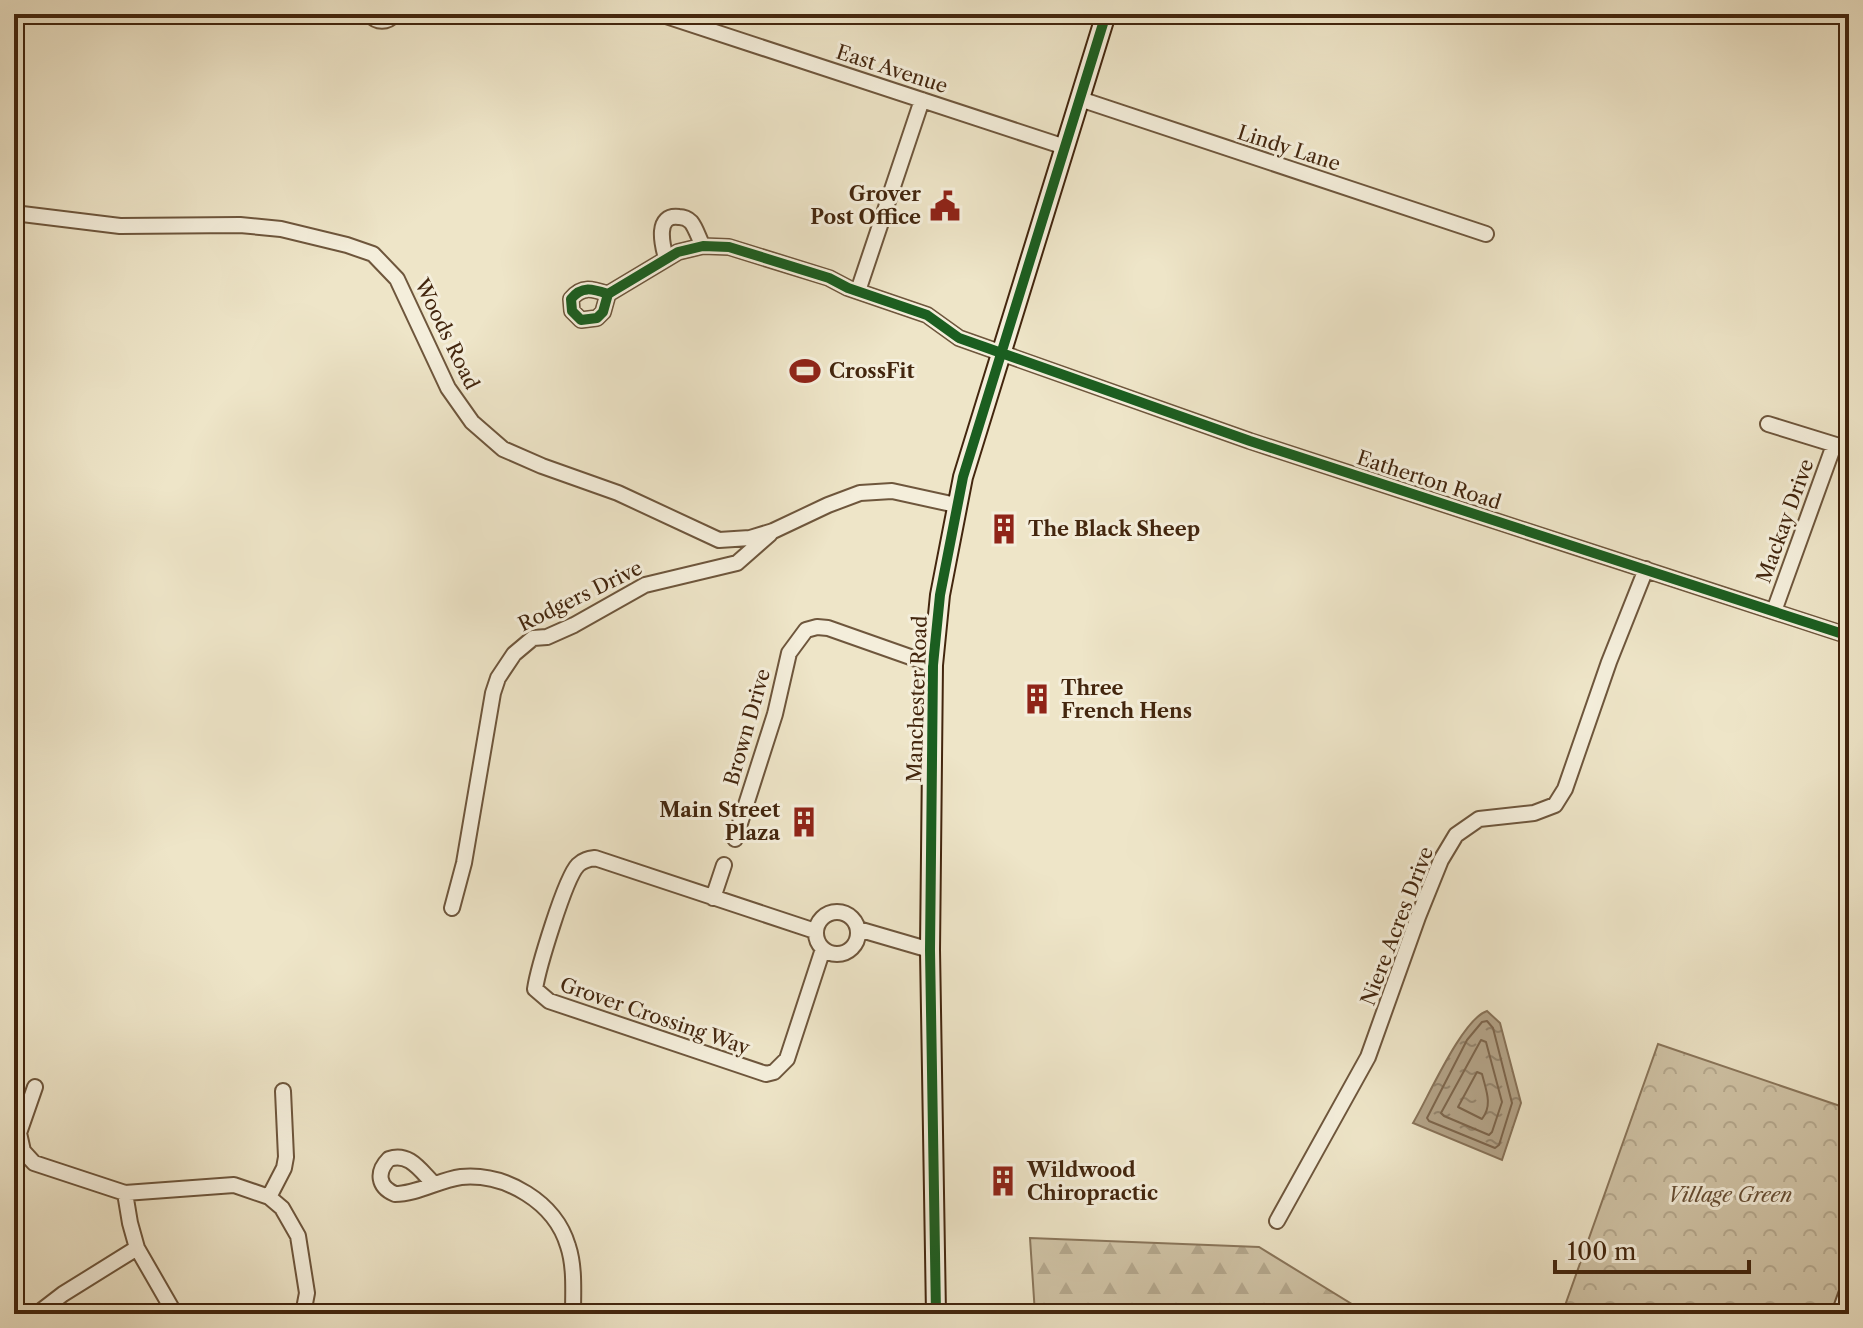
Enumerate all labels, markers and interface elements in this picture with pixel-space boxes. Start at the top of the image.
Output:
street label: East Avenue [833,40,951,98]
street label: Lindy Lane [1234,120,1344,176]
place label: Grover Post Office [810,182,921,229]
public building icon: Grover Post Office [928,189,962,223]
street label: Woods Road [409,274,484,393]
sports icon: CrossFit [788,354,822,388]
place label: CrossFit [829,359,914,383]
street label: Eatherton Road [1354,445,1504,515]
street label: Mackay Drive [1751,456,1819,586]
building icon: The Black Sheep [987,512,1021,546]
place label: The Black Sheep [1028,517,1200,541]
street label: Rodgers Drive [514,556,646,636]
street label: Manchester Road [902,615,932,783]
street label: Brown Drive [719,666,775,788]
place label: Three French Hens [1061,676,1192,723]
building icon: Three French Hens [1020,682,1054,716]
place label: Main Street Plaza [659,798,780,845]
building icon: Main Street Plaza [787,805,821,839]
street label: Niere Acres Drive [1356,843,1438,1009]
street label: Grover Crossing Way [557,972,754,1060]
place label: Wildwood Chiropractic [1026,1158,1158,1205]
building icon: Wildwood Chiropractic [986,1164,1020,1198]
park label: Village Green [1668,1183,1792,1207]
scale bar [1555,1224,1749,1274]
text: 100 m [1567,1237,1636,1266]

